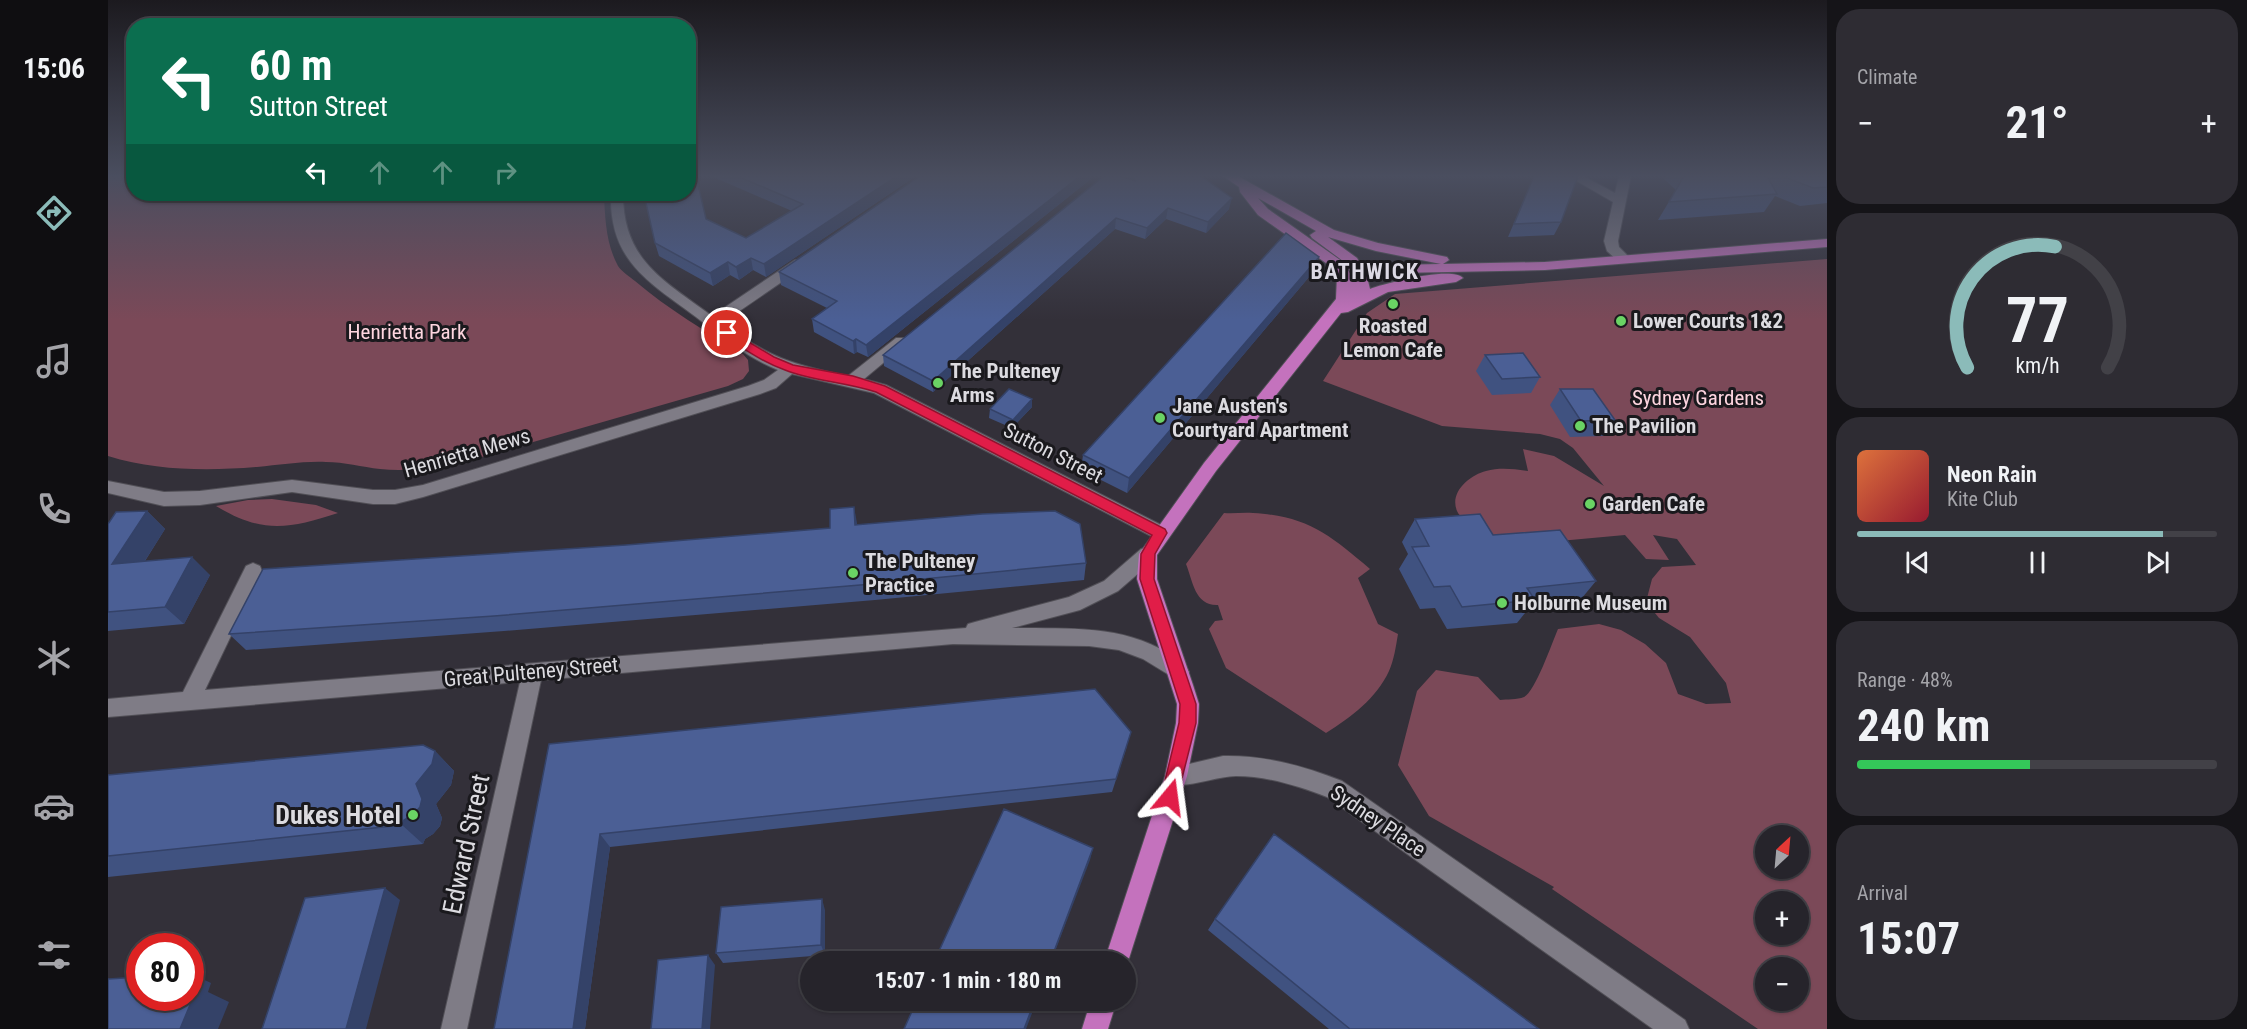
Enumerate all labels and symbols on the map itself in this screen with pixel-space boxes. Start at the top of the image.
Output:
district label: BATHWICK [1311,259,1419,284]
marker: Roasted Lemon Cafe [1386,297,1400,311]
pin [701,307,752,358]
place label: Lower Courts 1&2 [1633,309,1783,333]
place label: Roasted Lemon Cafe [1343,314,1443,362]
marker: Lower Courts 1&2 [1614,314,1628,328]
park label: Henrietta Park [348,320,467,344]
place label: The Pulteney Arms [950,359,1061,407]
marker: The Pulteney Arms [931,376,945,390]
park label: Sydney Gardens [1632,386,1764,410]
place label: Jane Austen's Courtyard Apartment [1172,394,1348,442]
marker: Jane Austen's Courtyard Apartment [1153,411,1167,425]
place label: The Pavilion [1592,414,1696,438]
street label: Sutton Street [999,418,1107,488]
marker: The Pavilion [1573,419,1587,433]
street label: Henrietta Mews [401,424,533,482]
place label: Garden Cafe [1602,492,1705,516]
marker: Garden Cafe [1583,497,1597,511]
place label: The Pulteney Practice [865,549,976,597]
marker: The Pulteney Practice [846,566,860,580]
place label: Holburne Museum [1514,591,1667,615]
marker: Holburne Museum [1495,596,1509,610]
street label: Great Pulteney Street [443,652,619,692]
position arrow [1138,765,1202,829]
street label: Edward Street [437,771,495,917]
street label: Sydney Place [1326,780,1430,862]
place label: Dukes Hotel [275,800,401,830]
marker: Dukes Hotel [406,808,420,822]
north arrow [1755,825,1809,879]
speed limit sign: 80 [126,933,204,1011]

